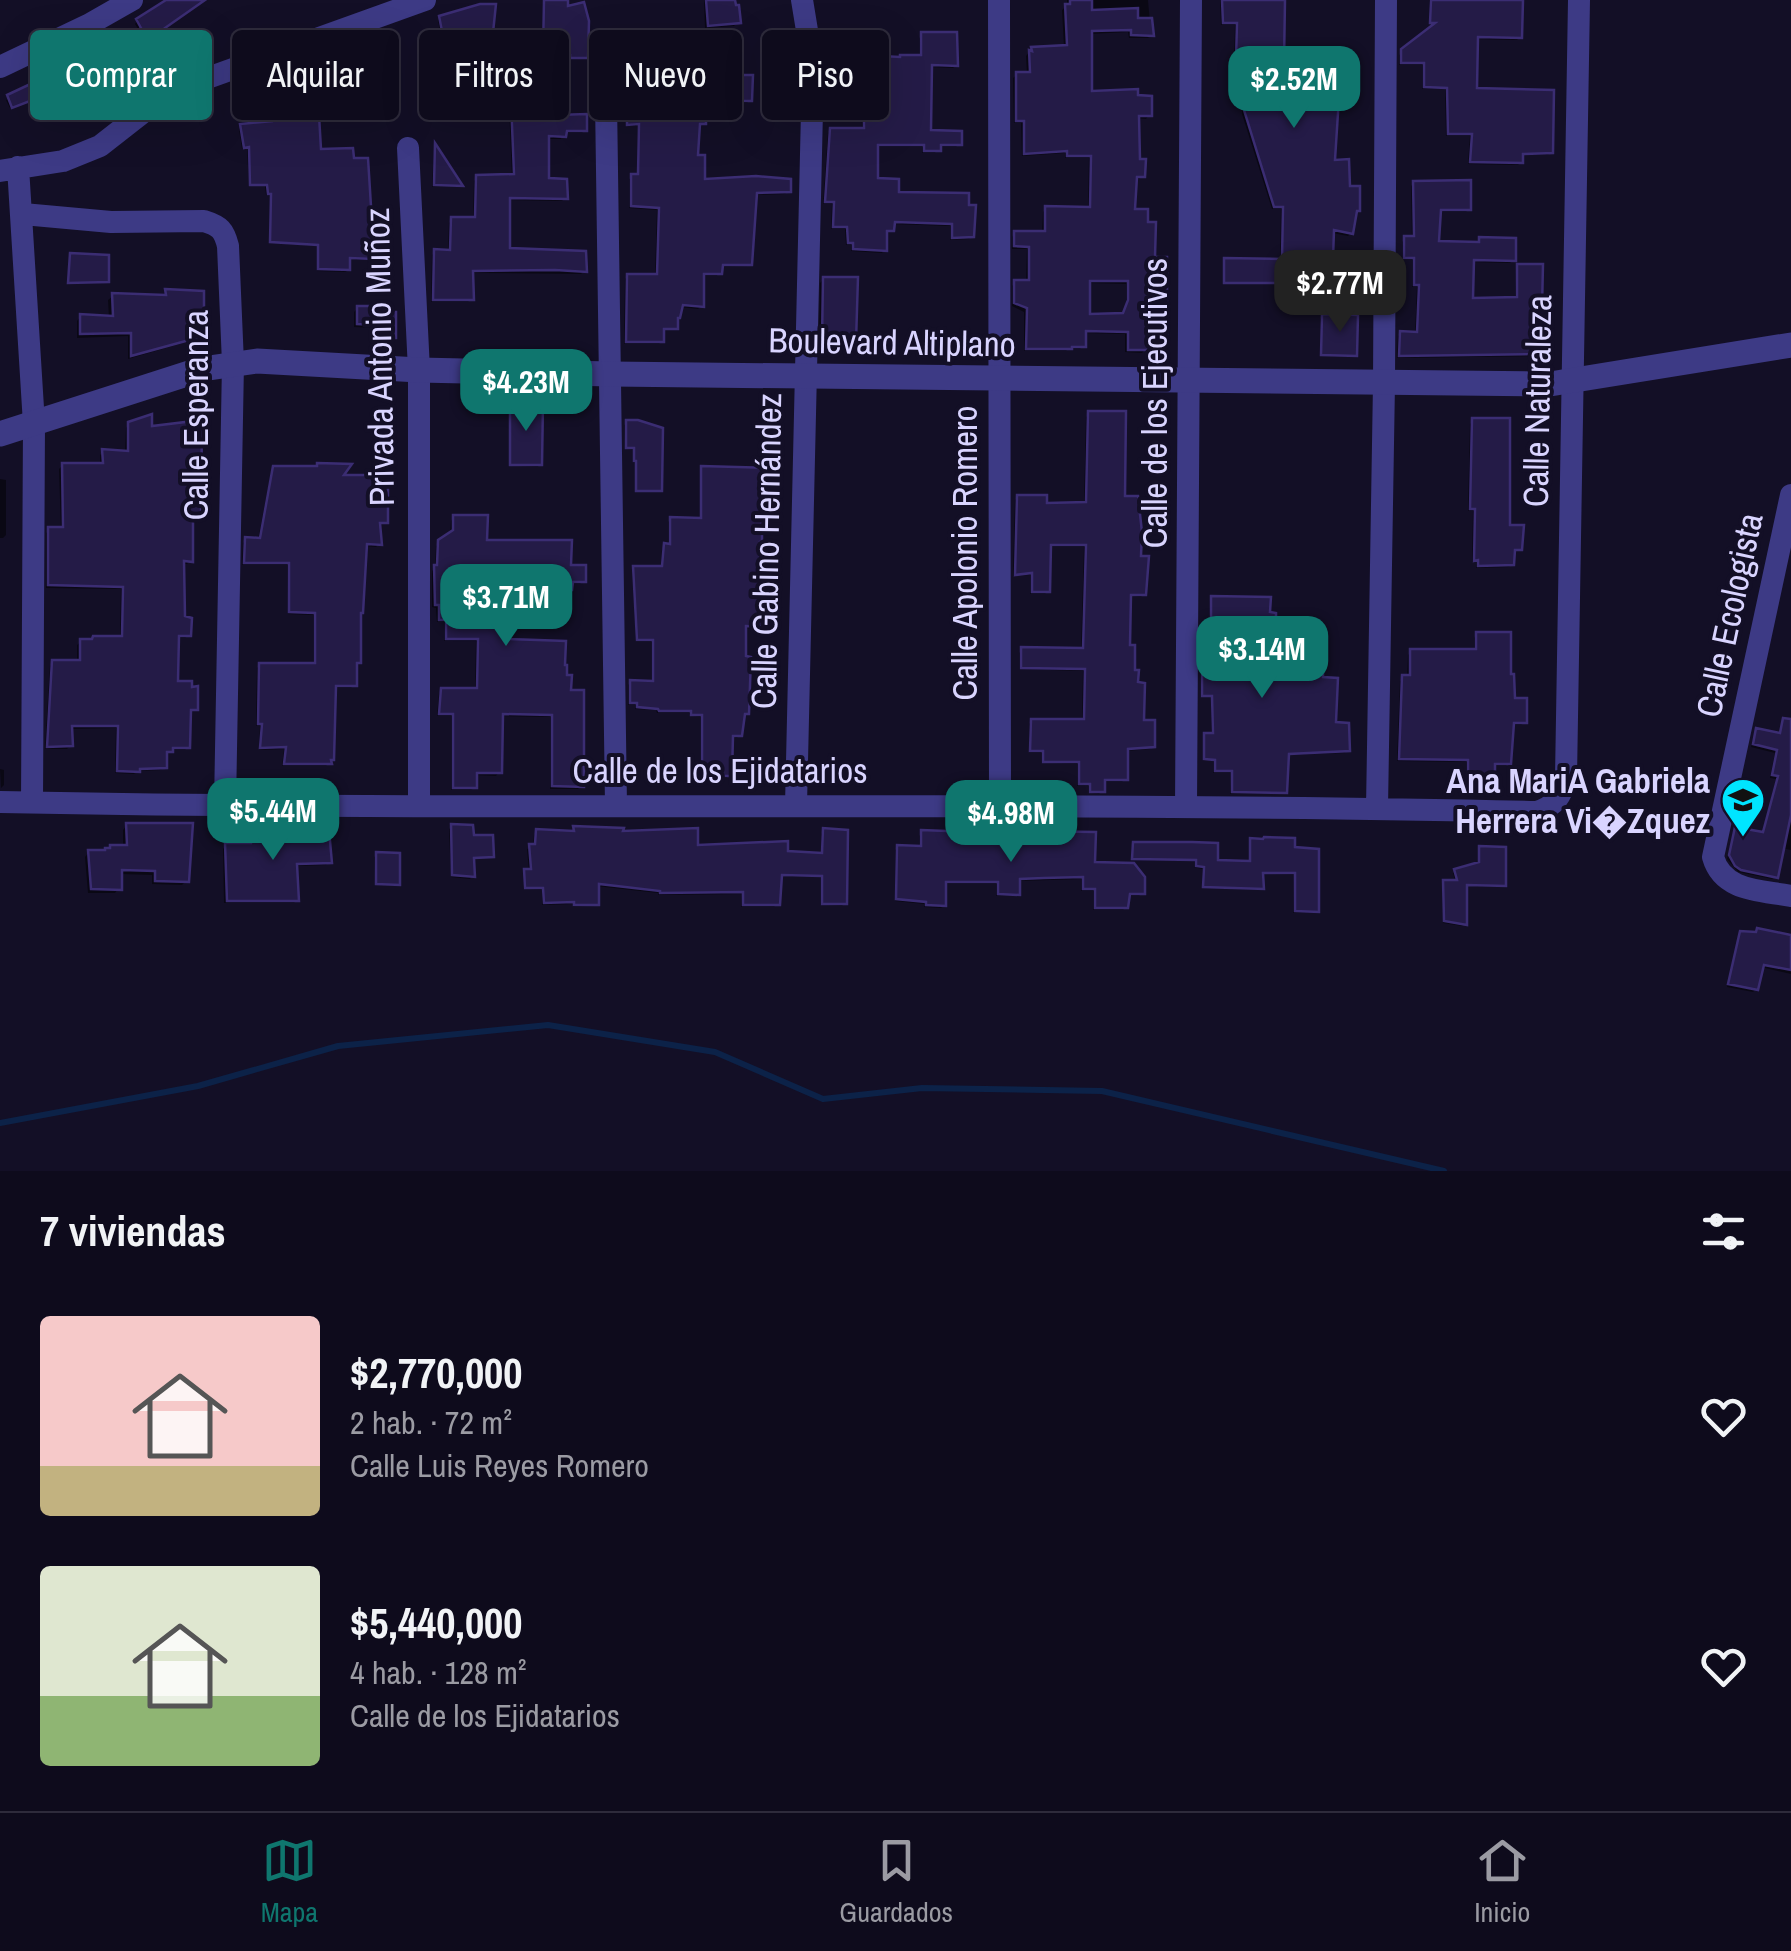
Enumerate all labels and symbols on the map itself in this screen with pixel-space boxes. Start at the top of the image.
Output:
pin: $2.52M [1213,46,1375,131]
street label: Privada Antonio Muñoz [353,207,405,507]
pin: $2.77M [1259,250,1421,335]
street label: Calle de los Ejecutivos [1131,258,1178,548]
street label: Calle Naturaleza [1512,295,1562,507]
street label: Calle Esperanza [172,310,219,520]
street label: Boulevard Altiplano [768,316,1016,368]
pin: $4.23M [445,349,607,434]
street label: Calle Gabino Hernández [740,393,792,709]
street label: Calle Apolonio Romero [941,405,988,701]
street label: Calle Ecologista [1684,509,1774,721]
pin: $3.71M [425,564,587,649]
pin: $3.14M [1181,616,1343,701]
street label: Calle de los Ejidatarios [572,747,868,794]
place label: Ana MariA Gabriela Herrera Vi�Zquez [1446,757,1710,844]
school or university icon: Ana MariA Gabriela Herrera Vi�Zquez [1720,777,1766,838]
pin: $5.44M [192,778,354,863]
pin: $4.98M [930,780,1092,865]

